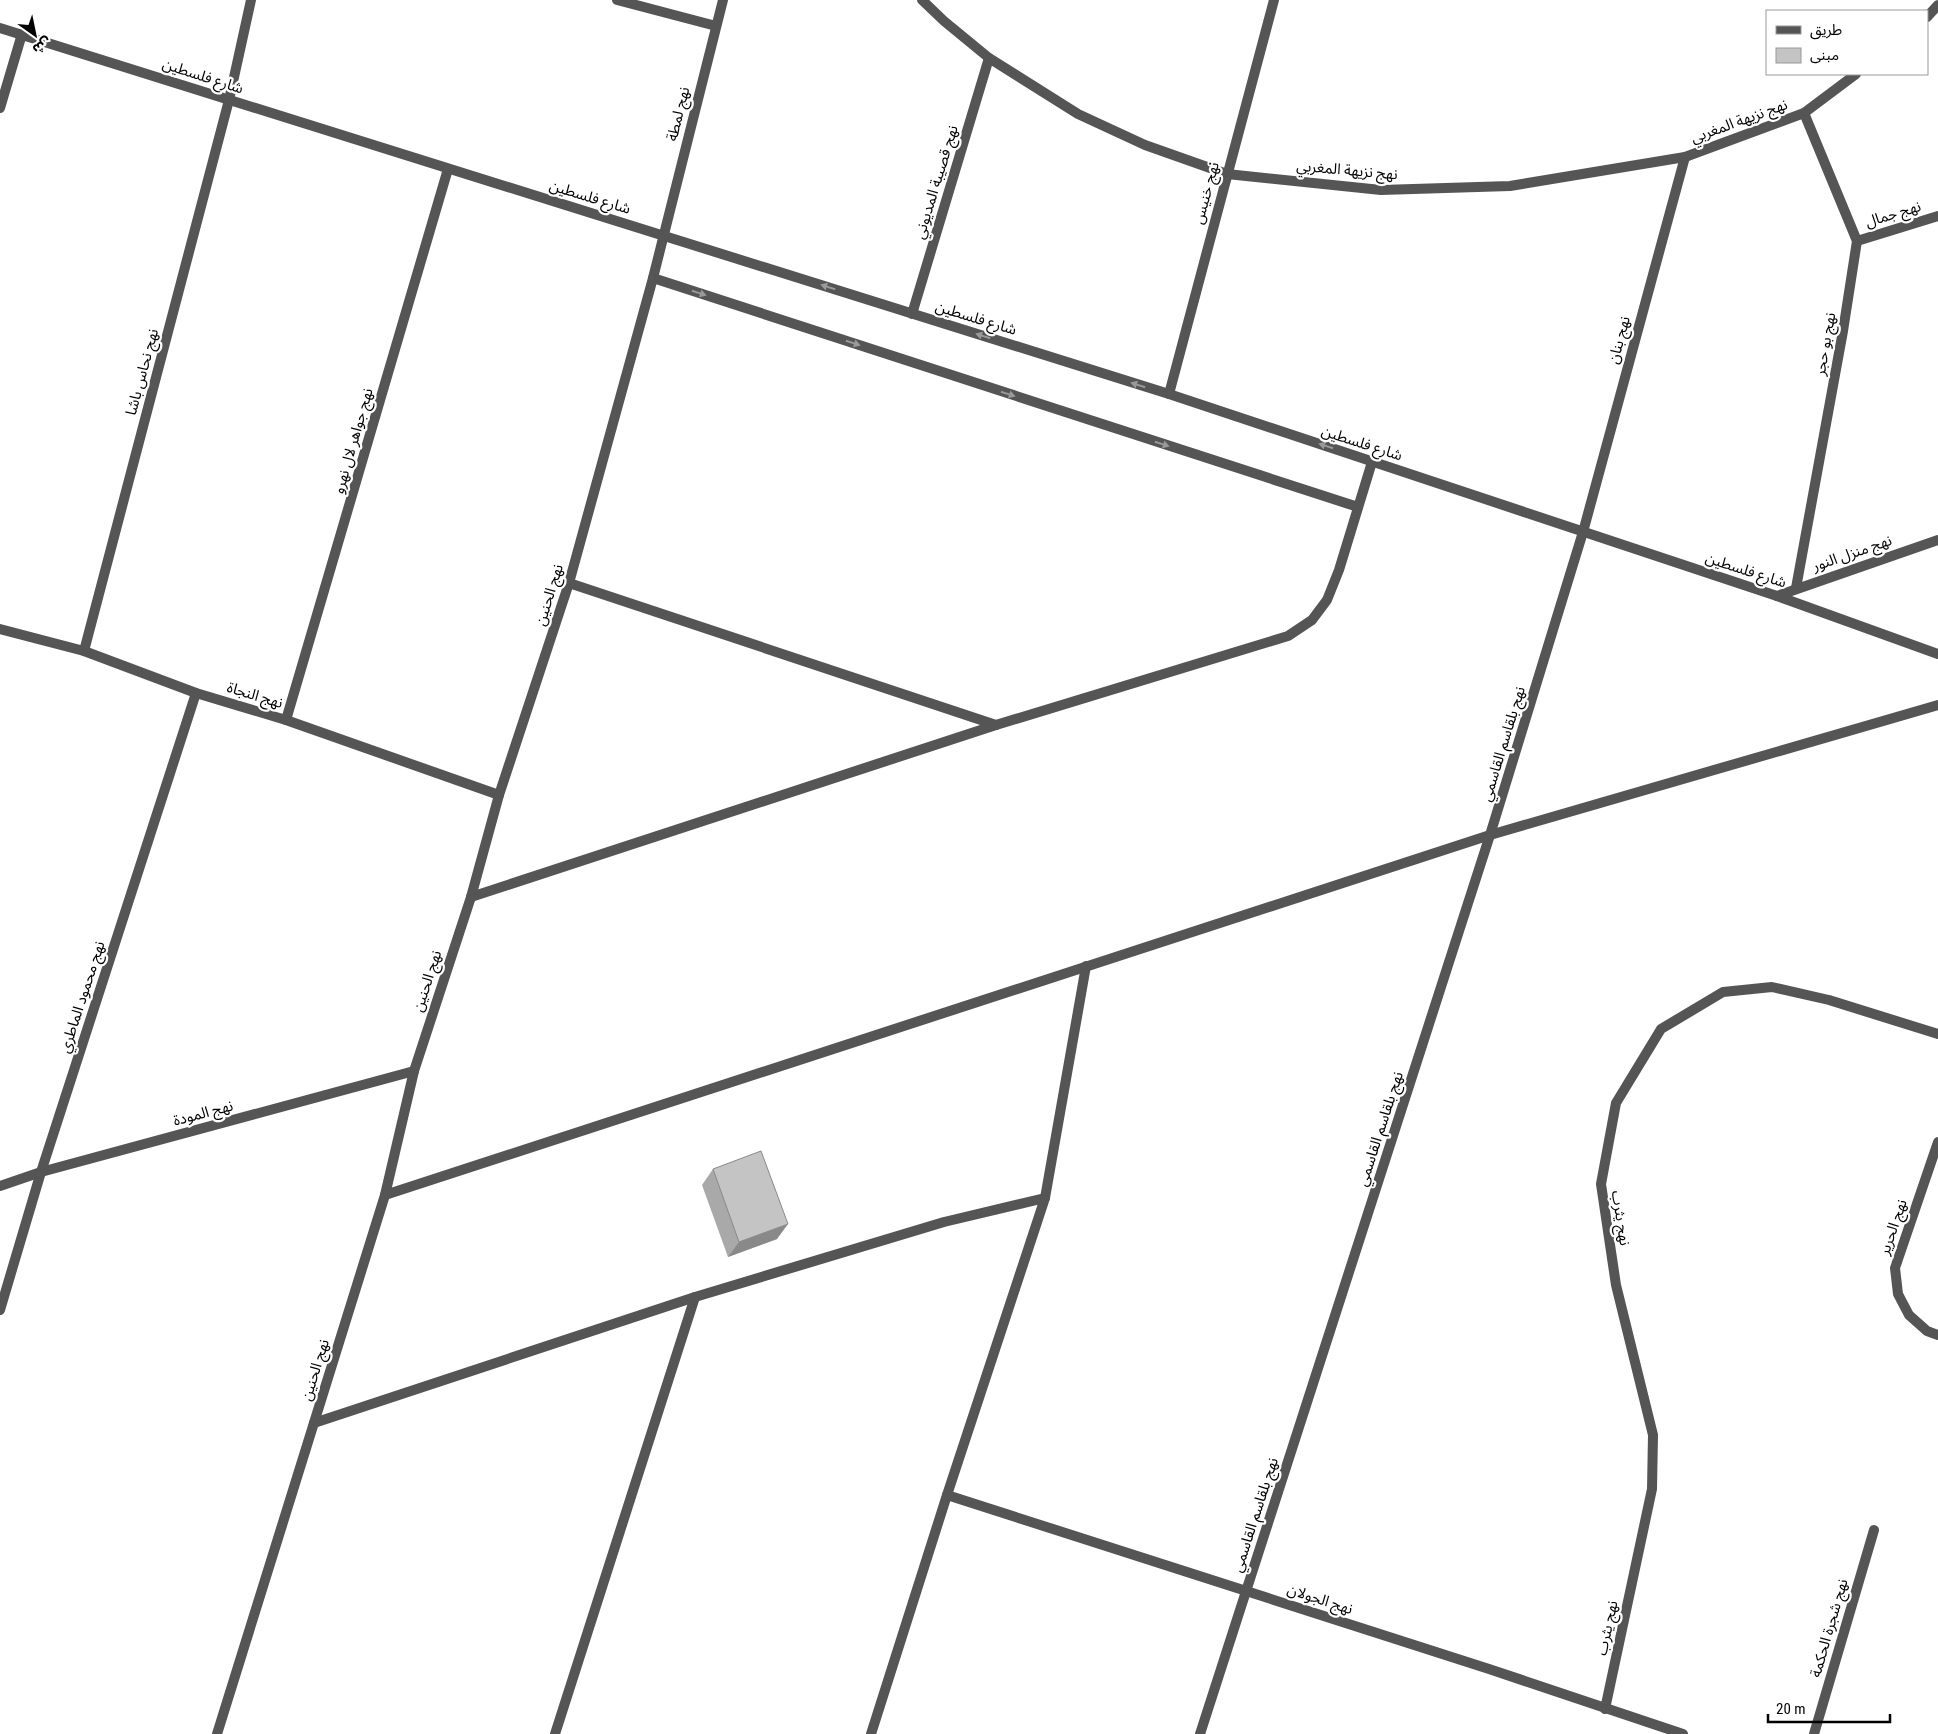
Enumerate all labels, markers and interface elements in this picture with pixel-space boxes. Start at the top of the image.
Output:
north arrow [10,10,60,60]
legend [1766,10,1928,75]
text: طريق [1810,21,1842,40]
text: ش [30,34,54,58]
text: مبنى [1810,46,1839,64]
street label: شارع فلسطين [159,54,246,100]
street label: نهج لمطة [663,85,696,144]
street label: نهج نزيهة المغربي [1688,95,1791,150]
street label: نهج قصيبة المديوني [910,123,965,242]
street label: نهج نزيهة المغربي [1295,157,1398,186]
street label: نهج خنيس [1189,160,1226,227]
street label: شارع فلسطين [546,176,633,221]
street label: نهج جمال [1863,197,1924,234]
one-way arrow [820,283,835,291]
one-way arrow [692,289,707,297]
street label: شارع فلسطين [932,297,1019,342]
street label: نهج بو حجر [1810,311,1842,378]
street label: نهج بنان [1604,314,1637,367]
street label: نهج نحاس باشا [122,327,165,418]
one-way arrow [975,331,990,339]
one-way arrow [846,340,861,347]
one-way arrow [1130,380,1145,388]
street label: نهج جواهر لال نهرو [329,386,380,497]
one-way arrow [1001,390,1016,398]
street label: شارع فلسطين [1318,421,1405,467]
one-way arrow [1155,441,1170,448]
one-way arrow [1318,442,1333,450]
street label: نهج منزل النور [1809,531,1895,578]
street label: شارع فلسطين [1702,548,1789,594]
street label: نهج الحنين [531,562,570,629]
street label: نهج النجاة [224,678,285,715]
street label: نهج بلقاسم القاسمي [1477,684,1532,805]
street label: نهج محمود الماطري [55,939,111,1056]
street label: نهج الحنين [409,948,448,1015]
street label: نهج بلقاسم القاسمي [1353,1069,1410,1190]
street label: نهج المودة [171,1096,236,1133]
street label: نهج يثرب [1605,1189,1634,1247]
street label: نهج الحرير [1875,1197,1914,1259]
street label: نهج الحنين [297,1337,336,1404]
street label: نهج بلقاسم القاسمي [1228,1455,1285,1576]
street label: نهج شجرة الحكمة [1806,1577,1855,1680]
street label: نهج الجولان [1284,1580,1355,1621]
street label: نهج يثرب [1592,1599,1625,1658]
scale bar [1768,1692,1890,1724]
text: 20 m [1776,1700,1806,1718]

